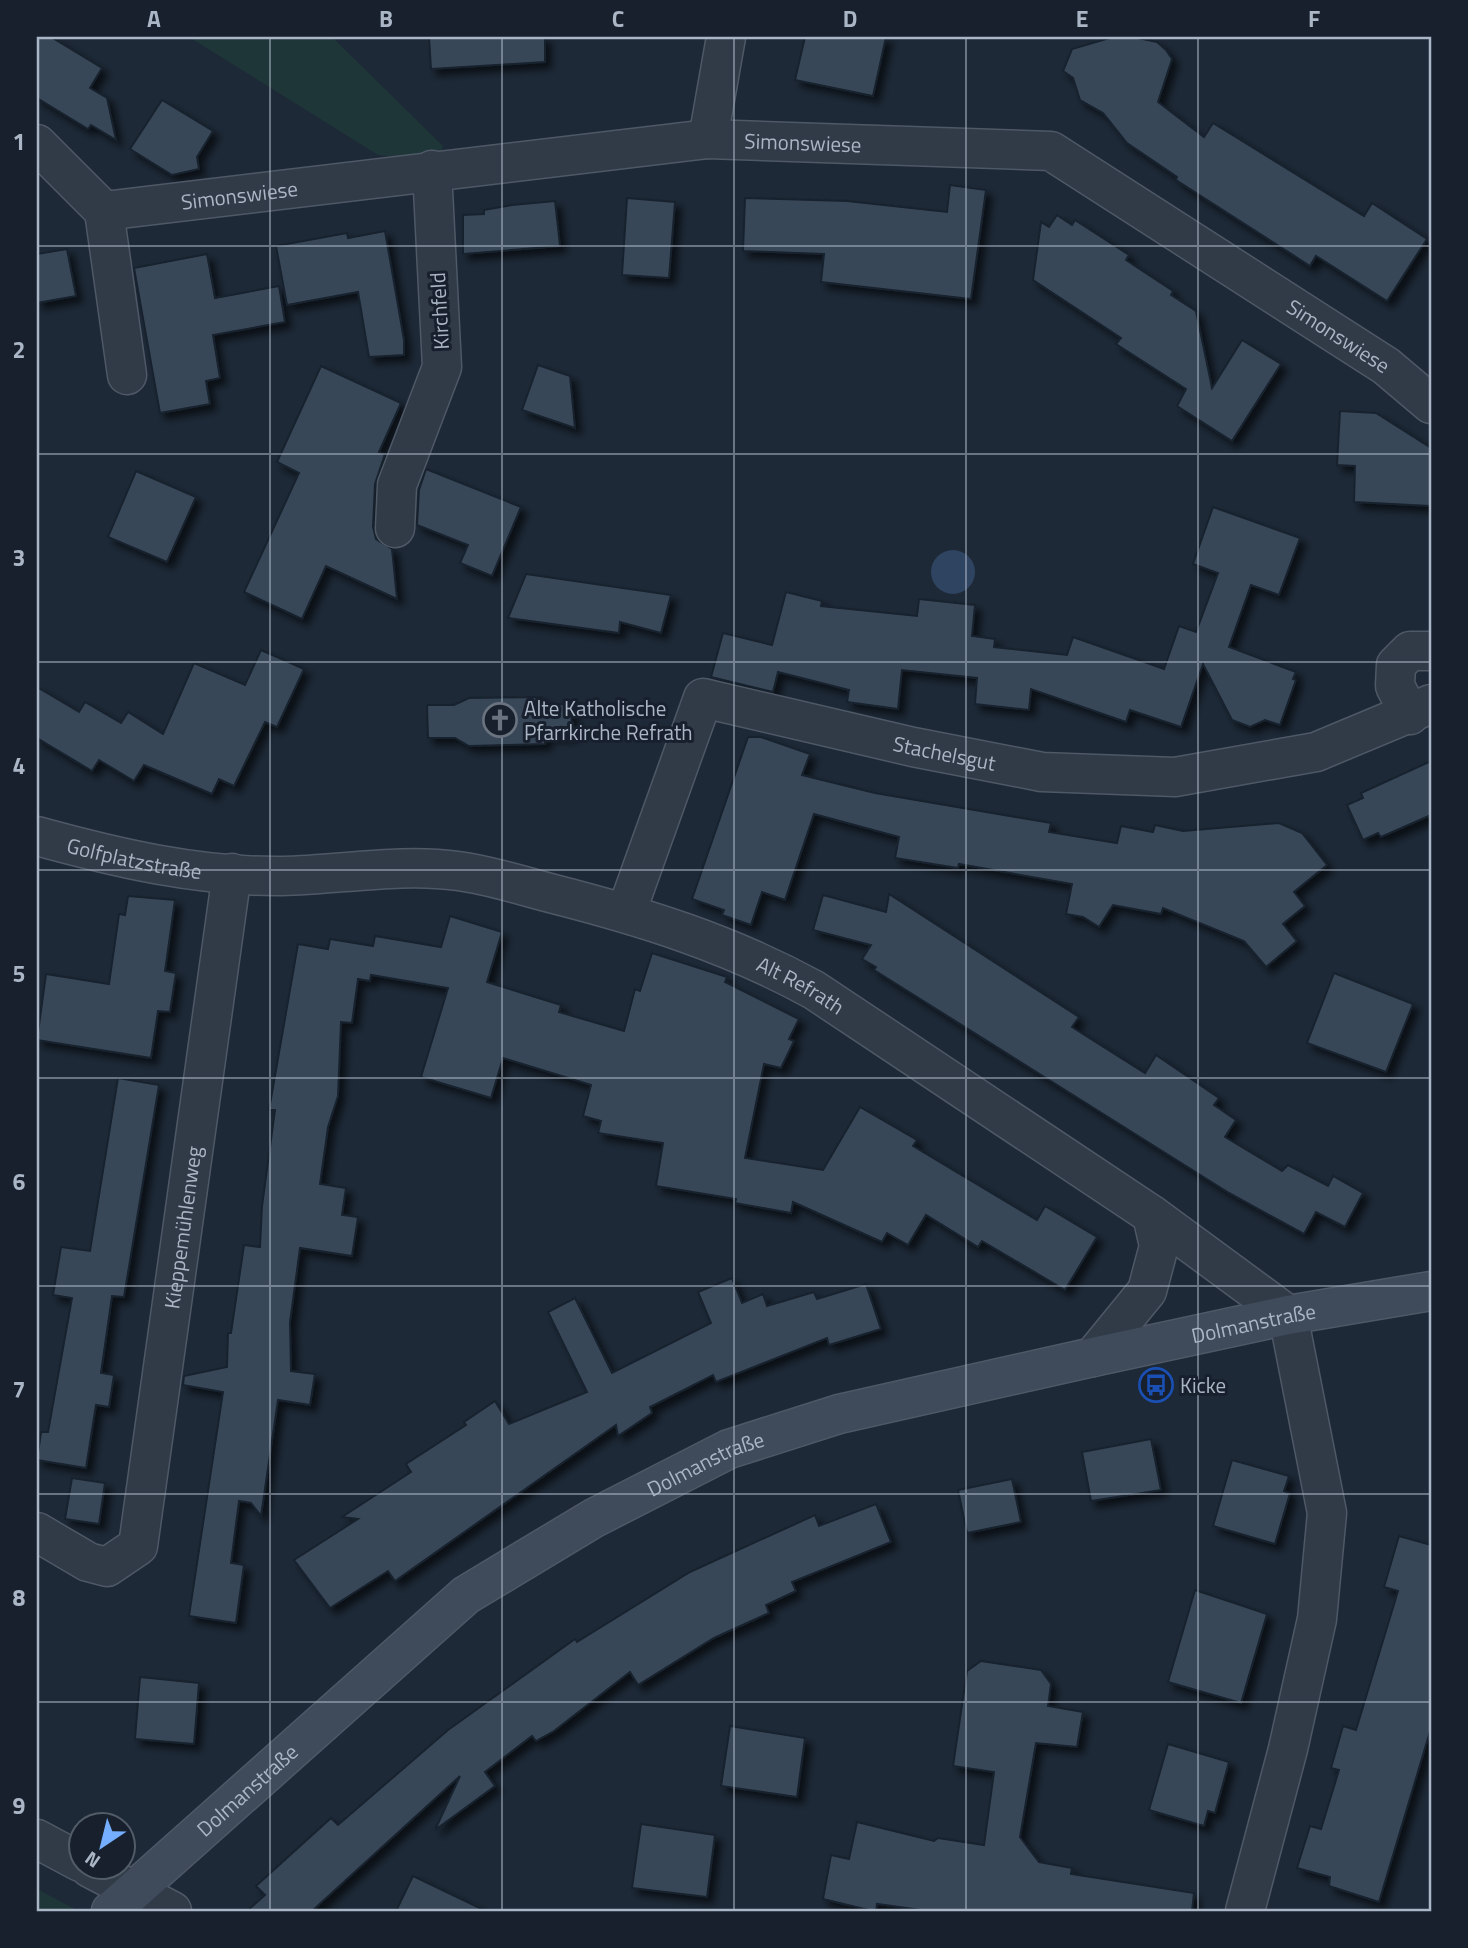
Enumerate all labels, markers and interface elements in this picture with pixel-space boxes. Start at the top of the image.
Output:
text: A [147,1,161,36]
text: B [379,1,393,36]
text: C [612,1,624,36]
text: D [843,1,857,36]
text: E [1076,1,1088,36]
text: F [1308,1,1320,36]
text: 1 [13,124,25,159]
street label: Simonswiese [744,124,862,160]
street label: Simonswiese [179,172,299,218]
street label: Kirchfeld [421,272,457,350]
street label: Simonswiese [1281,290,1397,381]
text: 2 [13,332,25,367]
text: 3 [13,540,25,575]
place label: Alte Katholische Pfarrkirche Refrath [524,692,693,748]
church icon: Alte Katholische Pfarrkirche Refrath [481,701,519,739]
street label: Stachelsgut [890,727,999,779]
text: 4 [13,748,25,783]
street label: Golfplatzstraße [63,829,204,887]
street label: Alt Refrath [752,948,851,1022]
text: 5 [13,956,25,991]
street label: Kieppemühlenweg [155,1144,210,1311]
text: 6 [13,1164,26,1199]
street label: Dolmanstraße [1188,1295,1318,1351]
bus stop icon: Kicke [1137,1366,1175,1404]
place label: Kicke [1180,1369,1226,1401]
text: 7 [13,1372,25,1407]
street label: Dolmanstraße [641,1423,768,1504]
text: 8 [13,1580,26,1615]
street label: Dolmanstraße [189,1736,305,1844]
text: 9 [13,1788,26,1823]
north arrow [66,1812,136,1882]
text: N [78,1845,106,1876]

